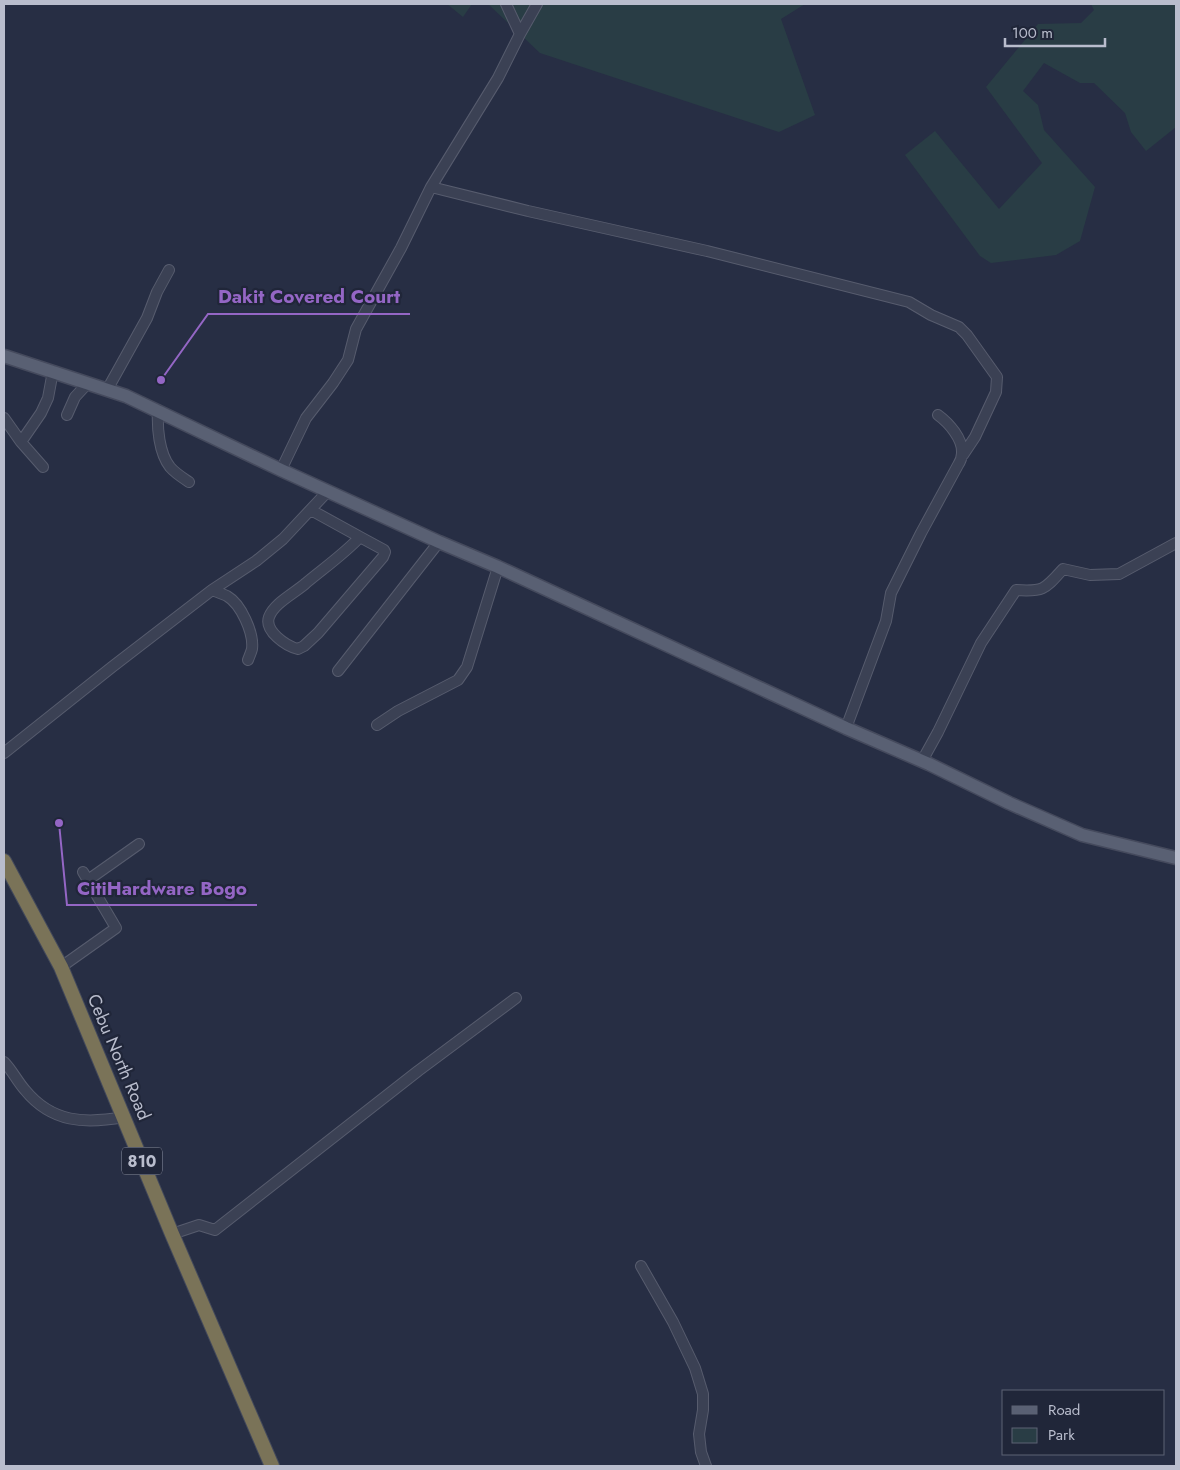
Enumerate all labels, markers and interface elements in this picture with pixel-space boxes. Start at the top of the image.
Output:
scale bar [1005,15,1105,47]
text: 100 m [1012,22,1053,44]
callout: Dakit Covered Court [208,280,410,314]
text: Dakit Covered Court [218,283,400,310]
callout: CitiHardware Bogo [67,871,257,905]
text: CitiHardware Bogo [77,875,247,902]
street label: Cebu North Road [81,990,157,1124]
road number: 810 [122,1148,162,1174]
legend [1002,1390,1165,1455]
text: Road [1048,1399,1080,1421]
text: Park [1048,1424,1075,1446]

